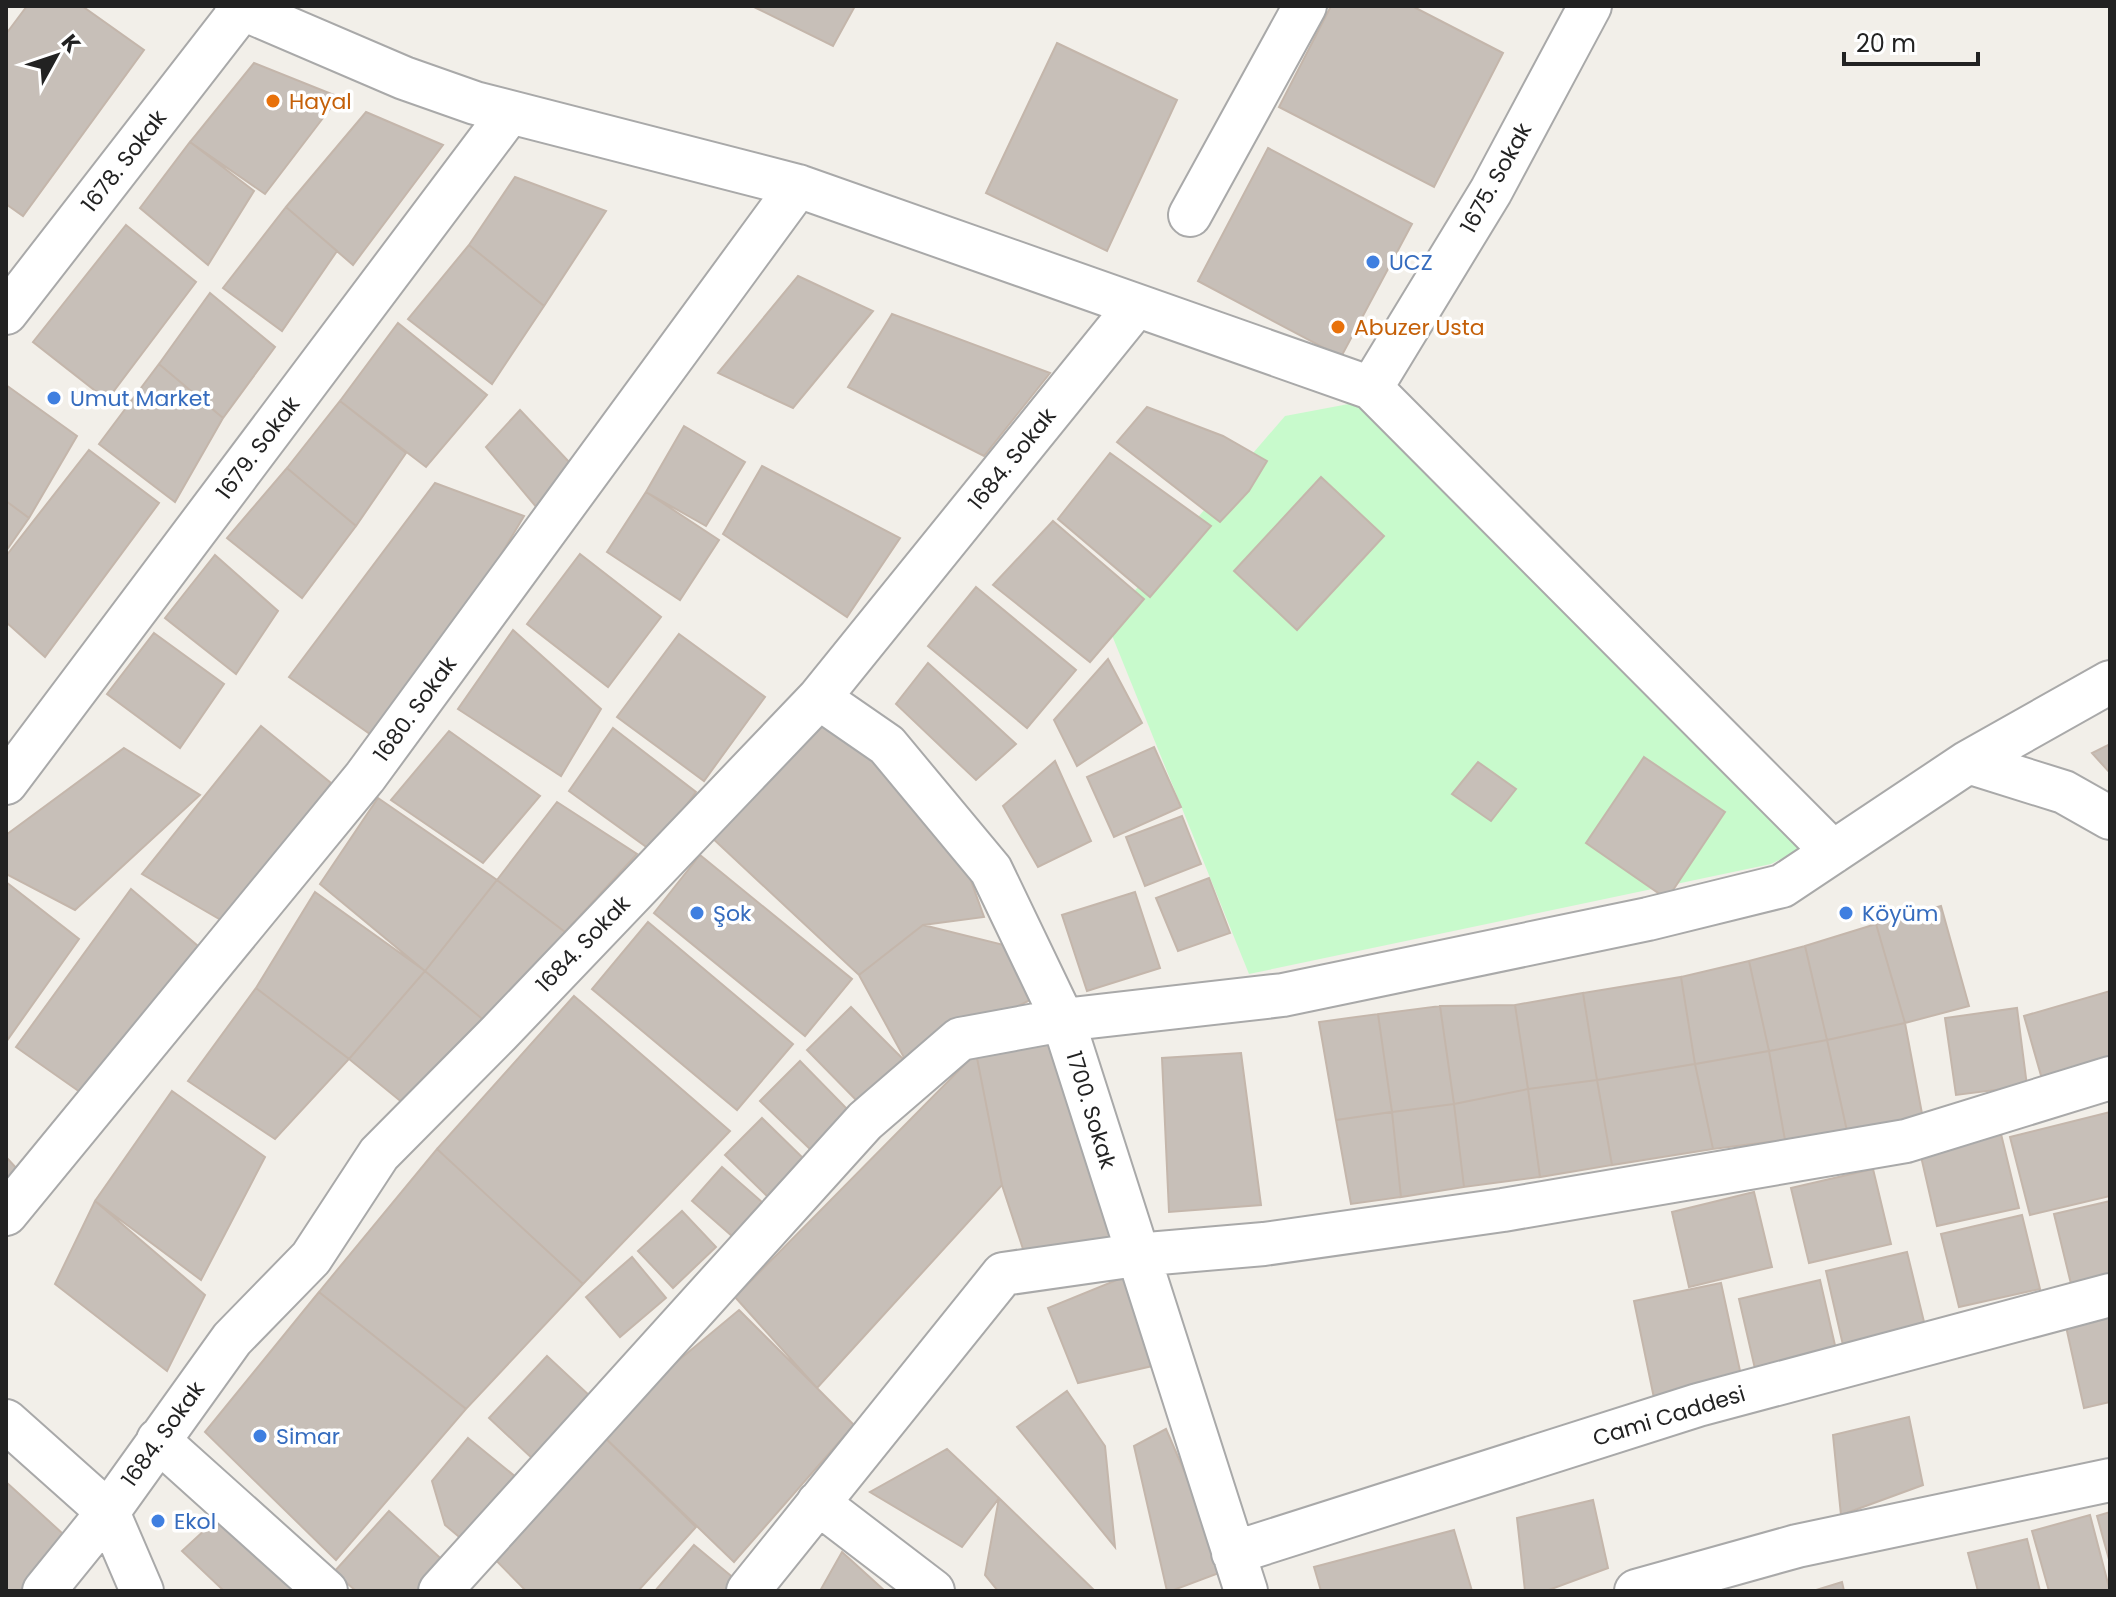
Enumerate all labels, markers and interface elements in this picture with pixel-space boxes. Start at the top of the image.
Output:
north arrow [16,16,96,96]
scale bar [1844,16,1978,66]
text: 20 m [1856,27,1916,60]
text: K [54,28,88,59]
place label: Hayal [289,86,352,117]
marker: Hayal [264,92,282,110]
street label: 1678. Sokak [74,103,174,219]
street label: 1675. Sokak [1453,117,1539,239]
place label: UCZ [1389,247,1433,278]
marker: UCZ [1364,253,1382,271]
place label: Abuzer Usta [1354,312,1485,343]
marker: Abuzer Usta [1329,318,1347,336]
place label: Umut Market [70,383,210,414]
marker: Umut Market [45,389,63,407]
street label: 1679. Sokak [209,389,307,506]
street label: 1684. Sokak [961,401,1063,517]
street label: 1680. Sokak [366,649,464,768]
street label: 1684. Sokak [529,888,638,999]
place label: Şok [713,898,752,929]
place label: Köyüm [1862,898,1938,929]
marker: Şok [688,904,706,922]
marker: Köyüm [1837,904,1855,922]
street label: 1700. Sokak [1058,1047,1124,1173]
street label: 1684. Sokak [114,1374,212,1493]
street label: Cami Caddesi [1589,1378,1749,1454]
place label: Simar [276,1421,340,1452]
marker: Simar [251,1427,269,1445]
place label: Ekol [174,1506,216,1537]
marker: Ekol [149,1512,167,1530]

